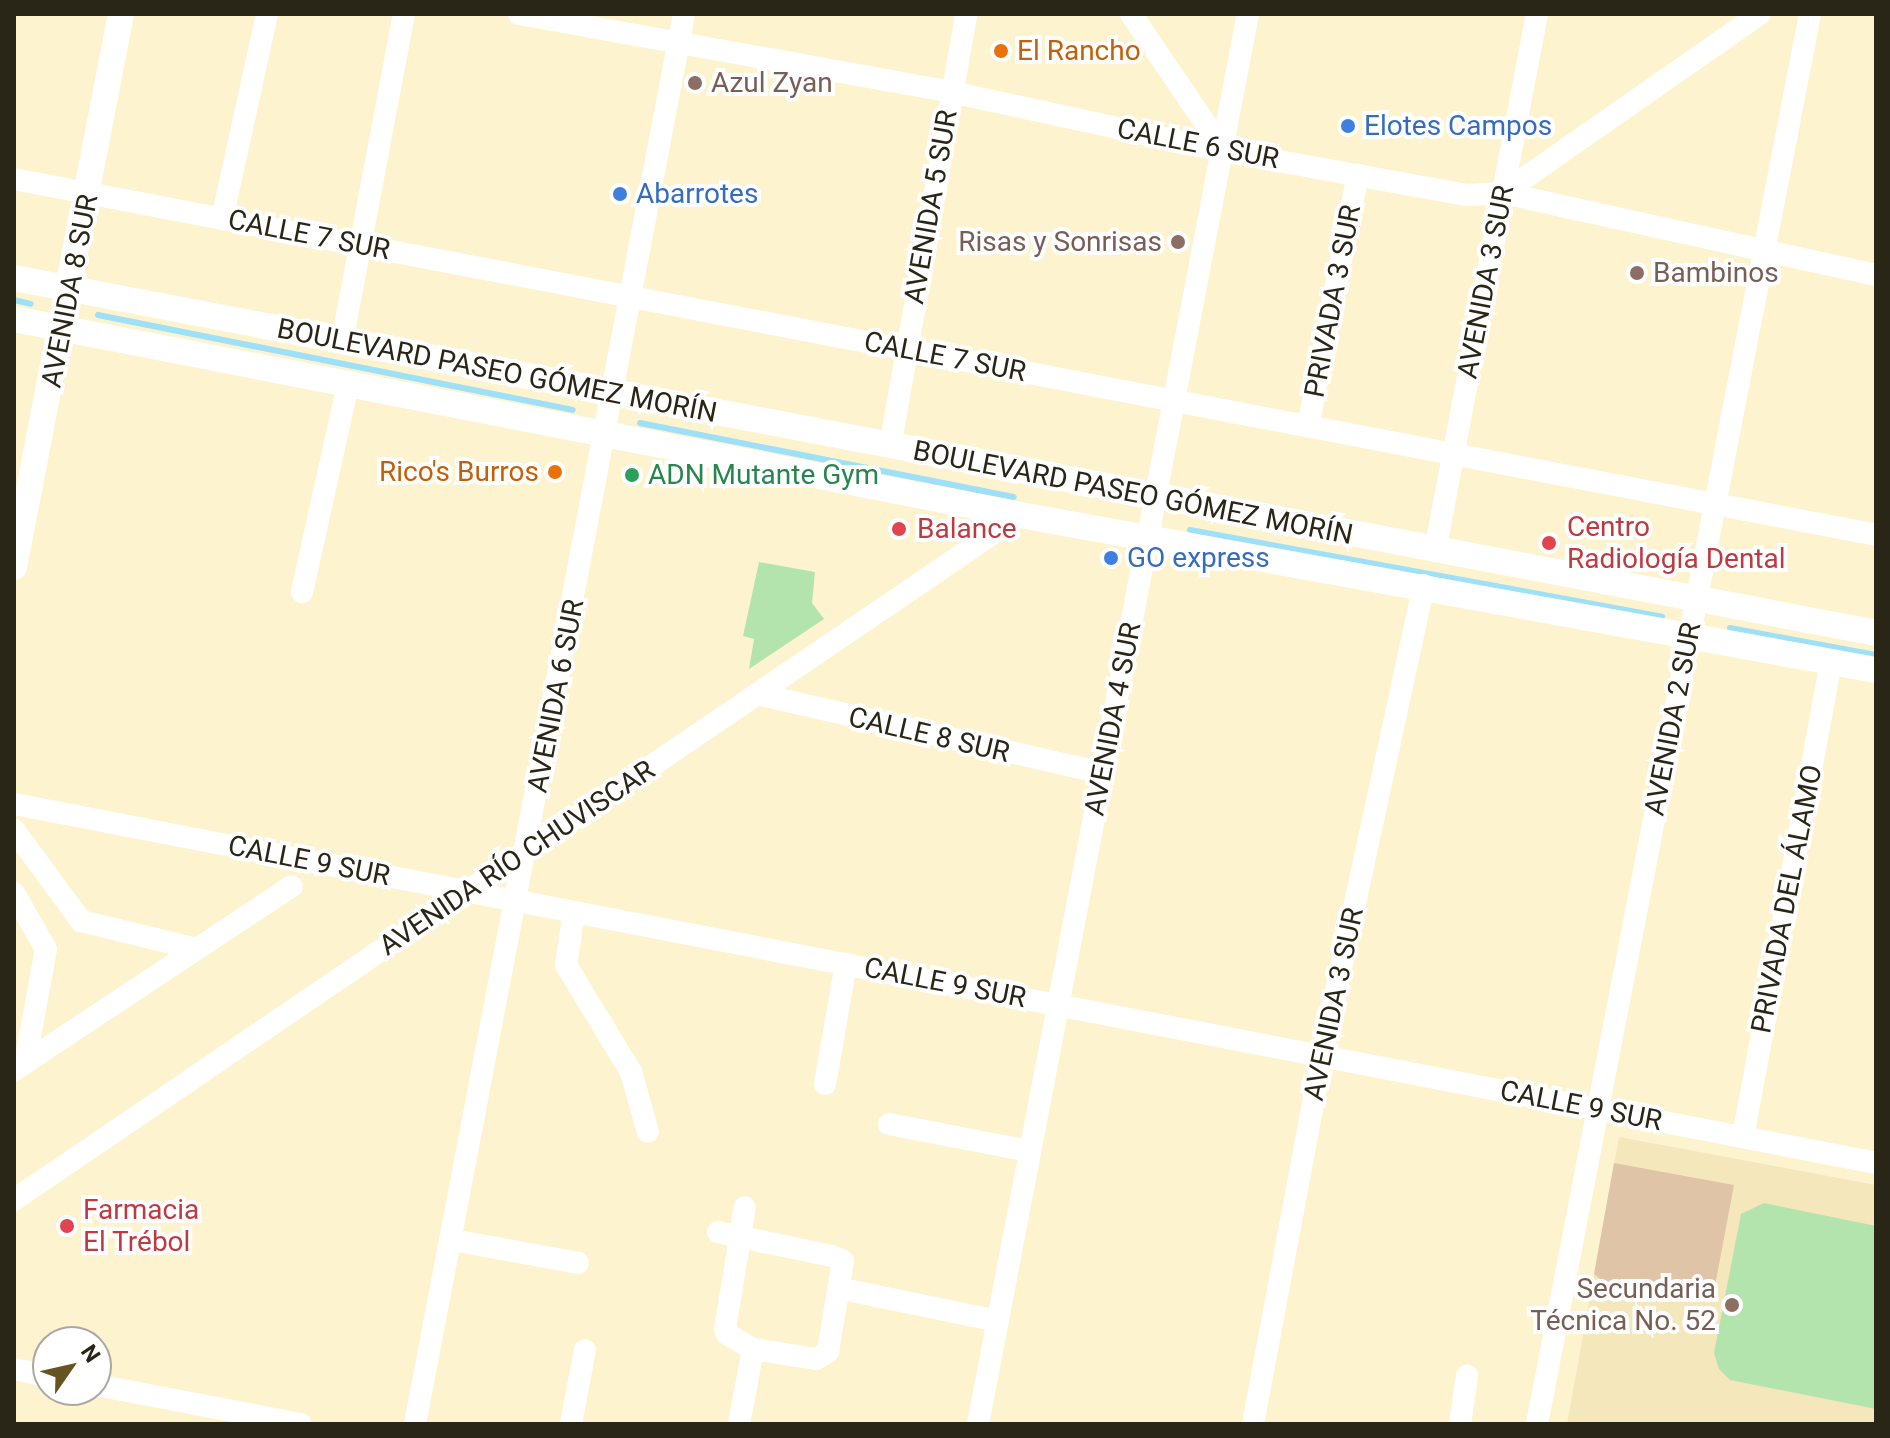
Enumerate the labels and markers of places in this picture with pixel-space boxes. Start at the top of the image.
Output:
place label: El Rancho [1017,34,1141,68]
marker: El Rancho [992,42,1010,60]
place label: Azul Zyan [711,66,833,100]
marker: Azul Zyan [686,74,704,92]
place label: Elotes Campos [1364,109,1552,143]
marker: Elotes Campos [1339,117,1357,135]
place label: Abarrotes [636,177,758,211]
marker: Abarrotes [611,185,629,203]
place label: Risas y Sonrisas [958,225,1162,259]
marker: Risas y Sonrisas [1169,233,1187,251]
place label: Bambinos [1653,256,1779,290]
marker: Bambinos [1628,264,1646,282]
place label: Rico's Burros [379,455,539,489]
place label: ADN Mutante Gym [648,458,879,492]
marker: Rico's Burros [546,463,564,481]
marker: ADN Mutante Gym [623,466,641,484]
place label: Centro Radiología Dental [1567,510,1786,576]
place label: Balance [917,512,1017,546]
marker: Balance [888,518,910,540]
marker: Centro Radiología Dental [1538,532,1560,554]
place label: GO express [1127,541,1270,575]
marker: GO express [1102,549,1120,567]
place label: Farmacia El Trébol [83,1193,199,1259]
marker: Farmacia El Trébol [58,1217,76,1235]
place label: Secundaria Técnica No. 52 [1530,1272,1716,1338]
marker: Secundaria Técnica No. 52 [1723,1296,1741,1314]

